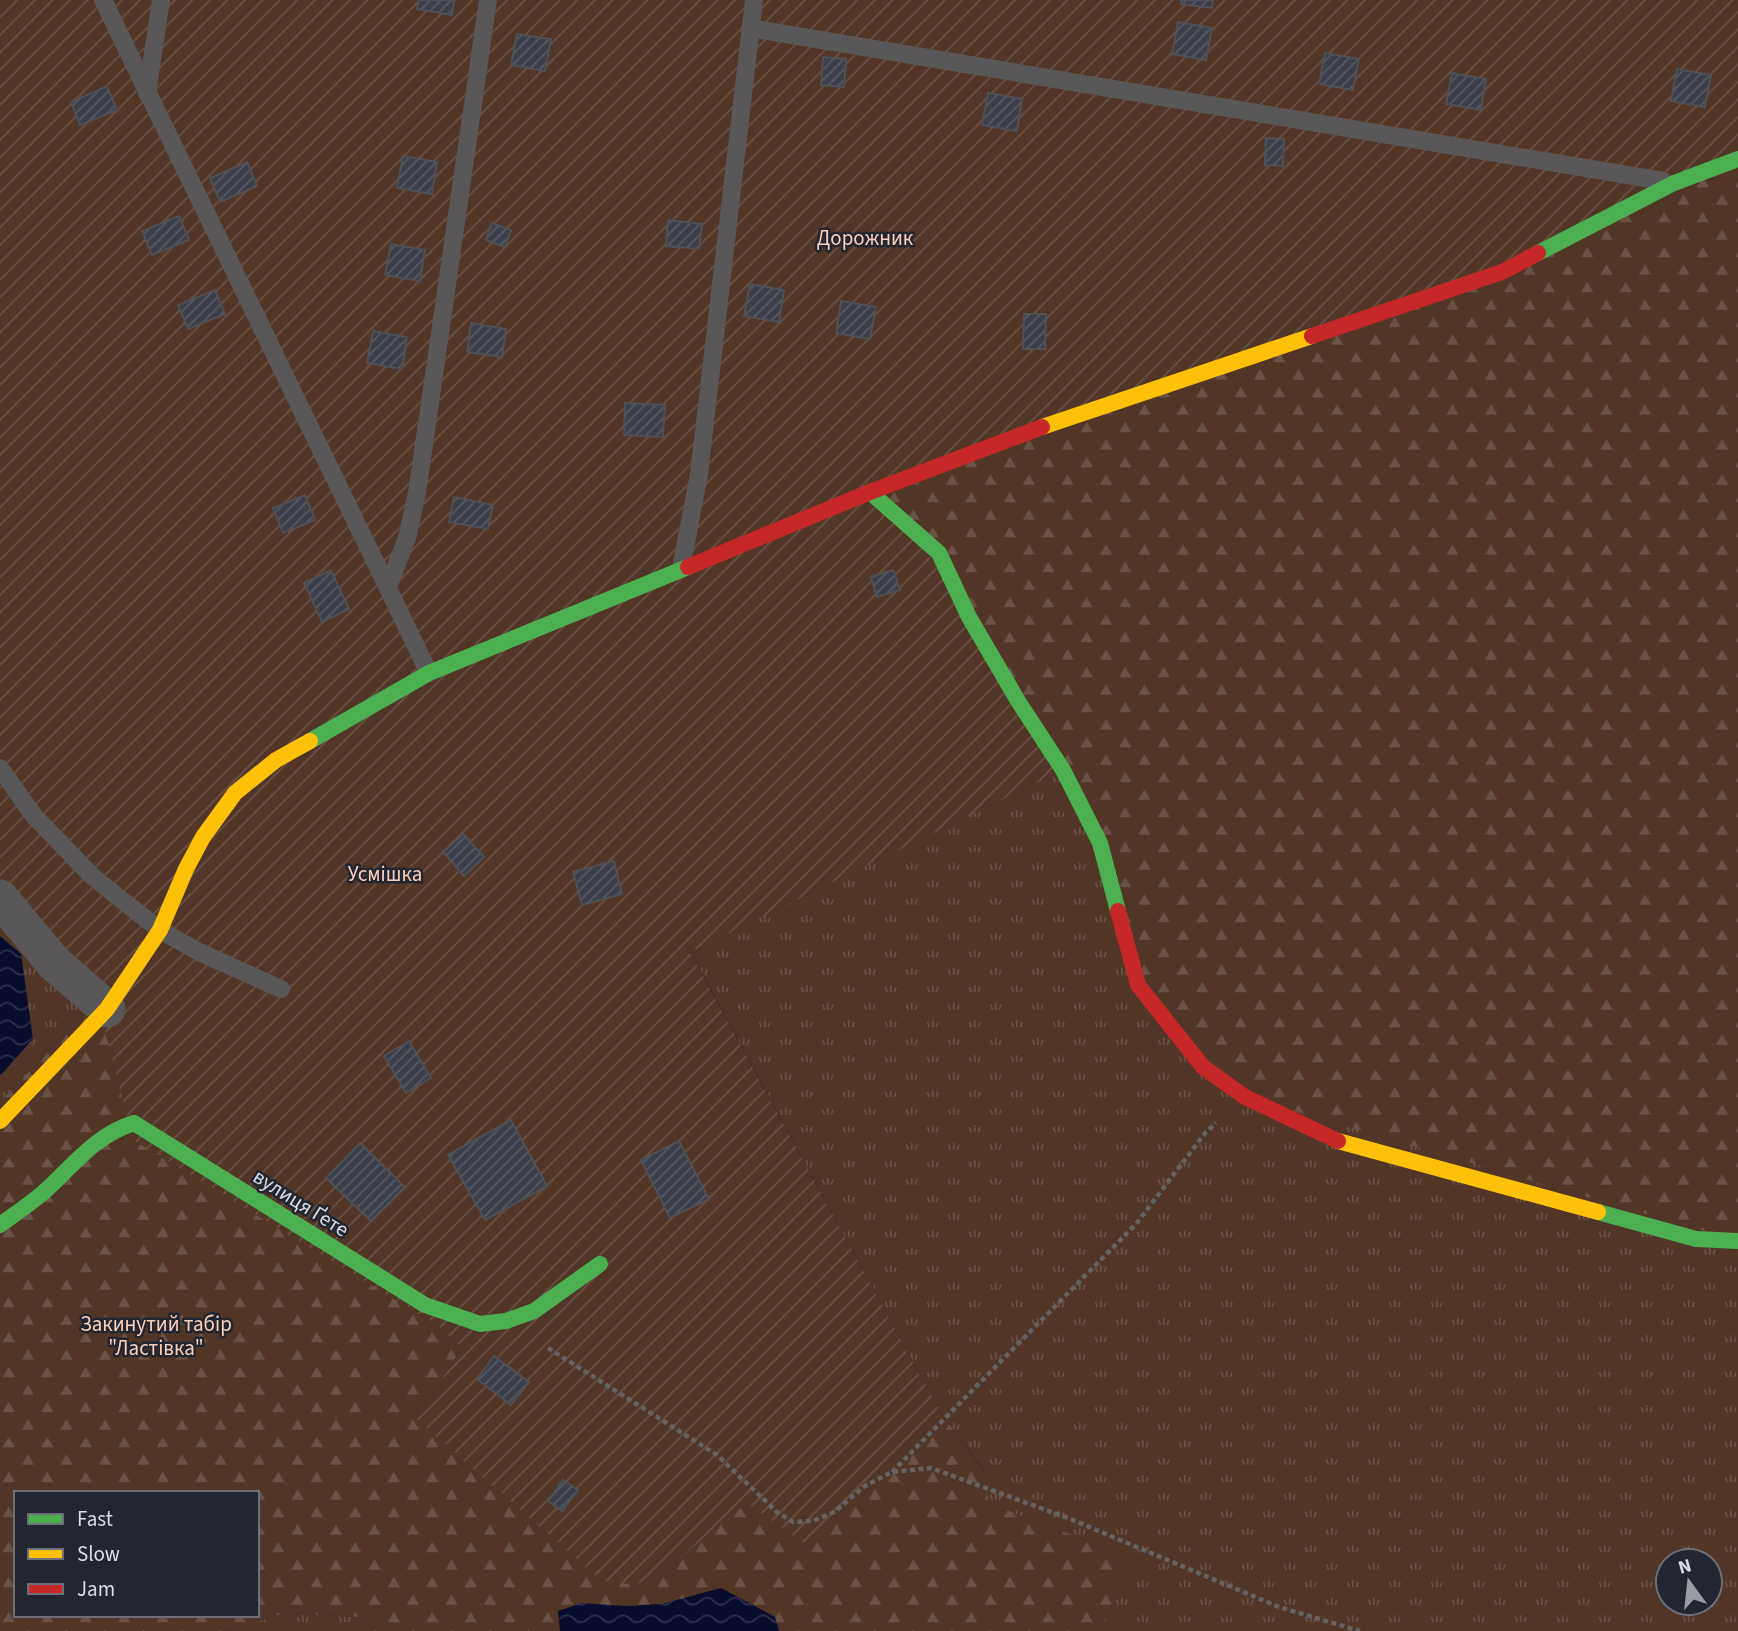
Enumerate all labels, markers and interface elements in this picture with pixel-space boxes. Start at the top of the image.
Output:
park label: Дорожник [817,223,914,253]
park label: Усмішка [348,859,422,889]
street label: вулиця Ґете [247,1162,355,1244]
park label: Закинутий табір "Ластівка" [80,1309,232,1363]
legend [14,1491,259,1617]
text: Fast [77,1504,113,1534]
text: Slow [77,1539,120,1569]
north arrow [1654,1547,1724,1617]
text: N [1675,1552,1695,1582]
text: Jam [77,1574,115,1604]

